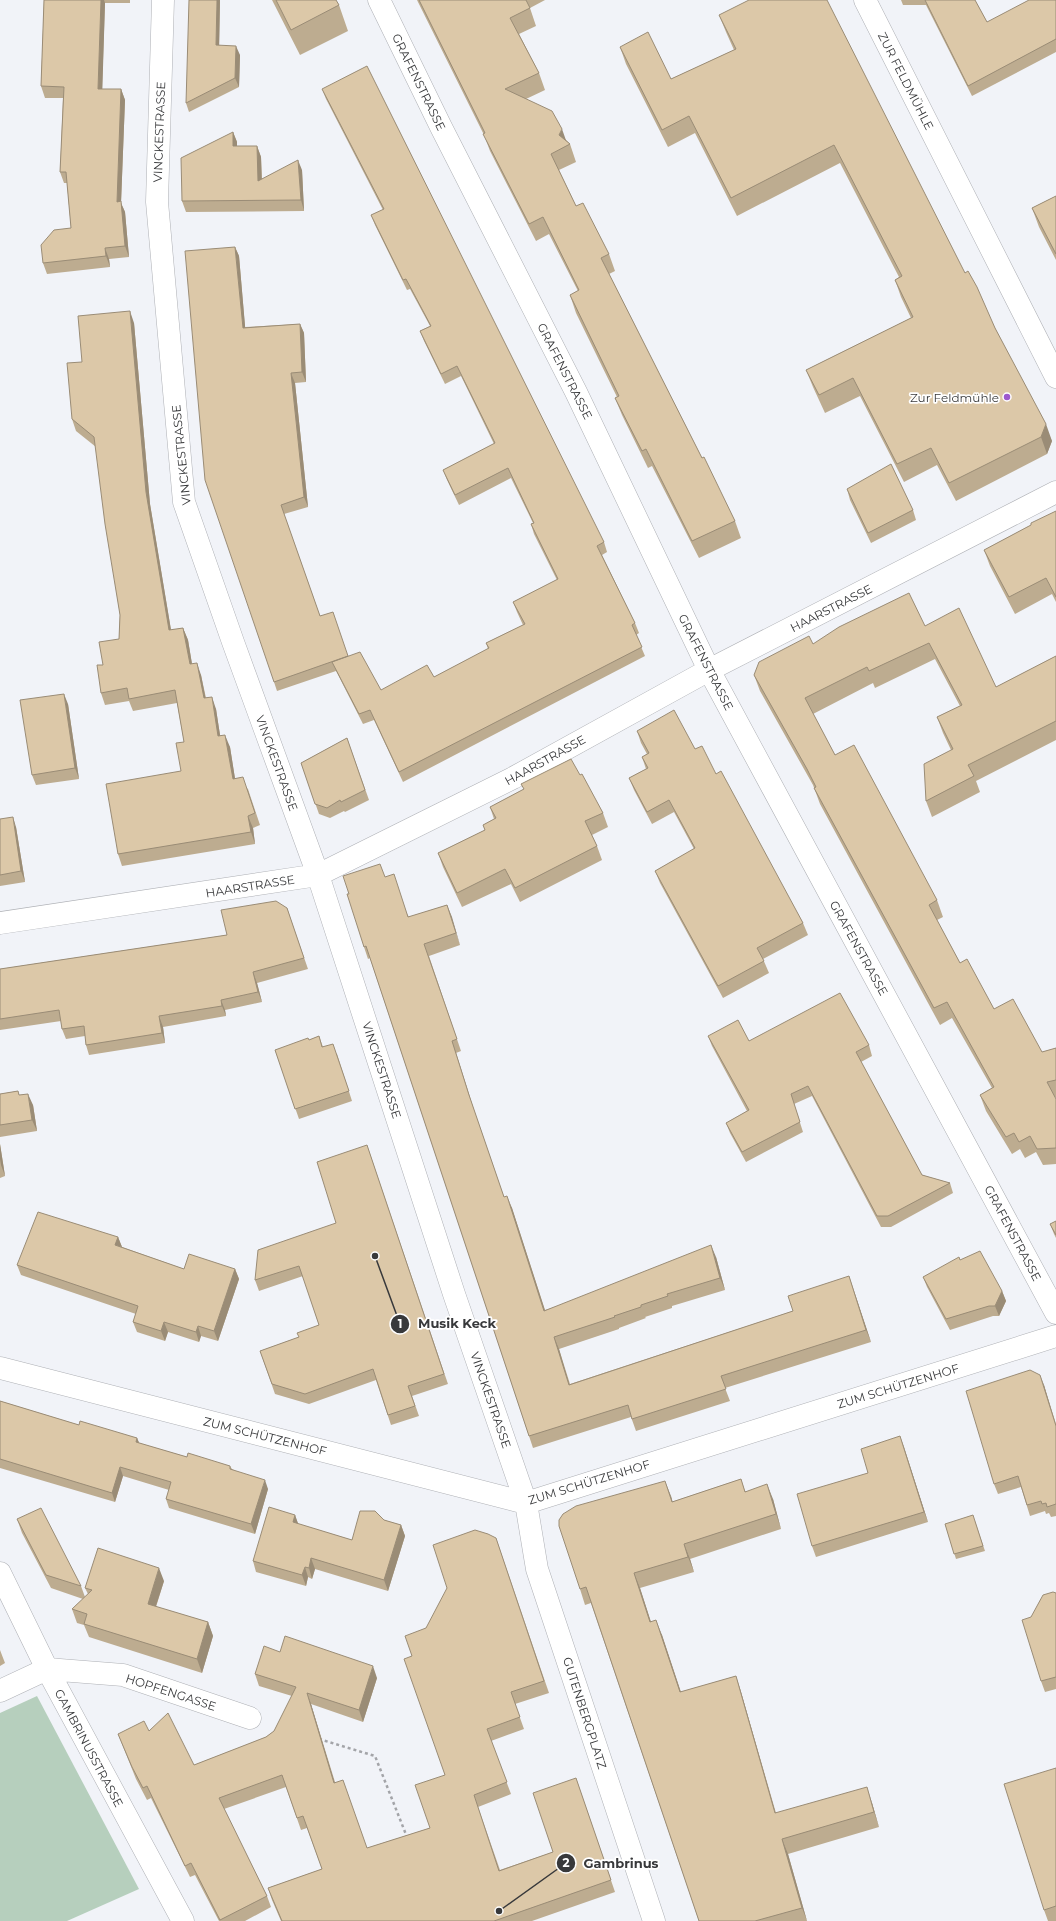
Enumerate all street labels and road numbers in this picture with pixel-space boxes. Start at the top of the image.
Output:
street label: ZUR FELDMÜHLE [875,30,937,132]
street label: GRAFENSTRASSE [389,31,449,133]
street label: VINCKESTRASSE [150,81,168,183]
street label: GRAFENSTRASSE [534,320,596,422]
street label: VINCKESTRASSE [168,404,194,506]
street label: HAARSTRASSE [788,581,874,635]
street label: GRAFENSTRASSE [675,611,737,713]
street label: VINCKESTRASSE [253,713,301,813]
street label: HAARSTRASSE [502,732,588,788]
street label: HAARSTRASSE [204,872,296,900]
street label: GRAFENSTRASSE [827,898,891,998]
street label: VINCKESTRASSE [359,1020,405,1120]
street label: GRAFENSTRASSE [981,1183,1045,1283]
street label: VINCKESTRASSE [467,1350,515,1450]
street label: ZUM SCHÜTZENHOF [835,1360,961,1412]
street label: ZUM SCHÜTZENHOF [202,1413,329,1459]
street label: ZUM SCHÜTZENHOF [526,1456,652,1508]
street label: GUTENBERGPLATZ [560,1655,610,1771]
street label: HOPFENGASSE [124,1670,218,1714]
street label: GAMBRINUSSTRASSE [51,1686,127,1810]

